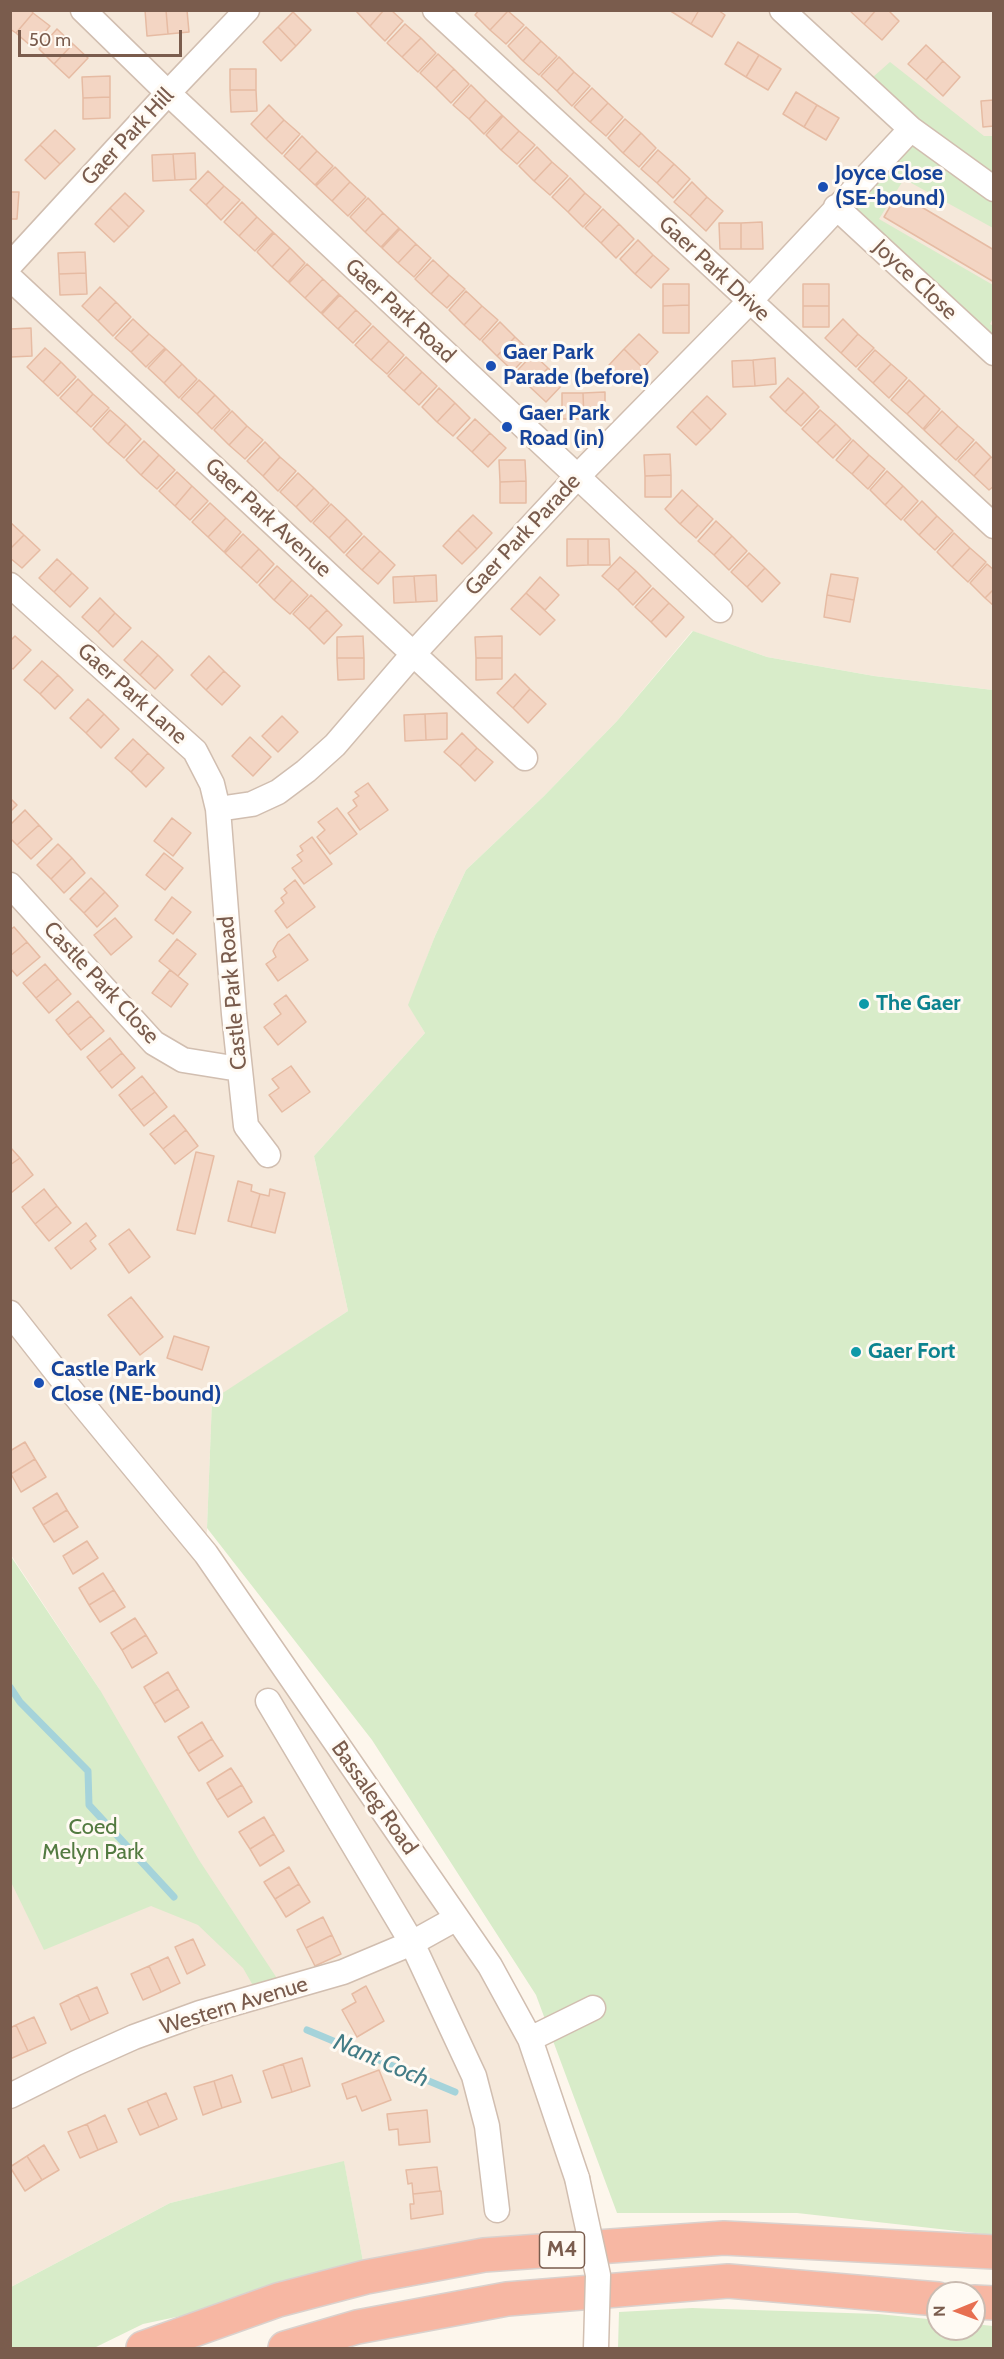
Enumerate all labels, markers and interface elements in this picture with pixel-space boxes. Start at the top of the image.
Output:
scale bar [21,18,184,56]
text: 50 m [29,29,71,51]
street label: Gaer Park Hill [76,83,180,191]
place label: Joyce Close (SE-bound) [835,161,945,212]
marker: Joyce Close (SE-bound) [816,180,830,194]
street label: Gaer Park Drive [653,211,775,327]
street label: Joyce Close [868,234,962,326]
street label: Gaer Park Road [340,253,460,369]
place label: Gaer Park Parade (before) [503,340,650,392]
marker: Gaer Park Parade (before) [484,359,498,373]
place label: Gaer Park Road (in) [519,401,610,452]
marker: Gaer Park Road (in) [500,420,514,434]
street label: Gaer Park Avenue [199,453,337,583]
street label: Gaer Park Parade [460,469,586,601]
street label: Gaer Park Lane [72,638,192,750]
street label: Castle Park Road [213,915,253,1071]
street label: Castle Park Close [38,916,164,1050]
place label: The Gaer [876,991,961,1017]
marker: The Gaer [857,997,871,1011]
place label: Gaer Fort [868,1339,955,1365]
marker: Gaer Fort [849,1345,863,1359]
place label: Castle Park Close (NE-bound) [51,1357,221,1408]
marker: Castle Park Close (NE-bound) [32,1376,46,1390]
street label: Bassaleg Road [325,1736,423,1860]
park label: Coed Melyn Park [42,1815,144,1867]
street label: Western Avenue [157,1971,311,2041]
water label: Nant Coch [329,2028,433,2094]
road number: M4 [540,2232,584,2268]
north arrow [926,2281,986,2341]
text: N [930,2305,949,2317]

